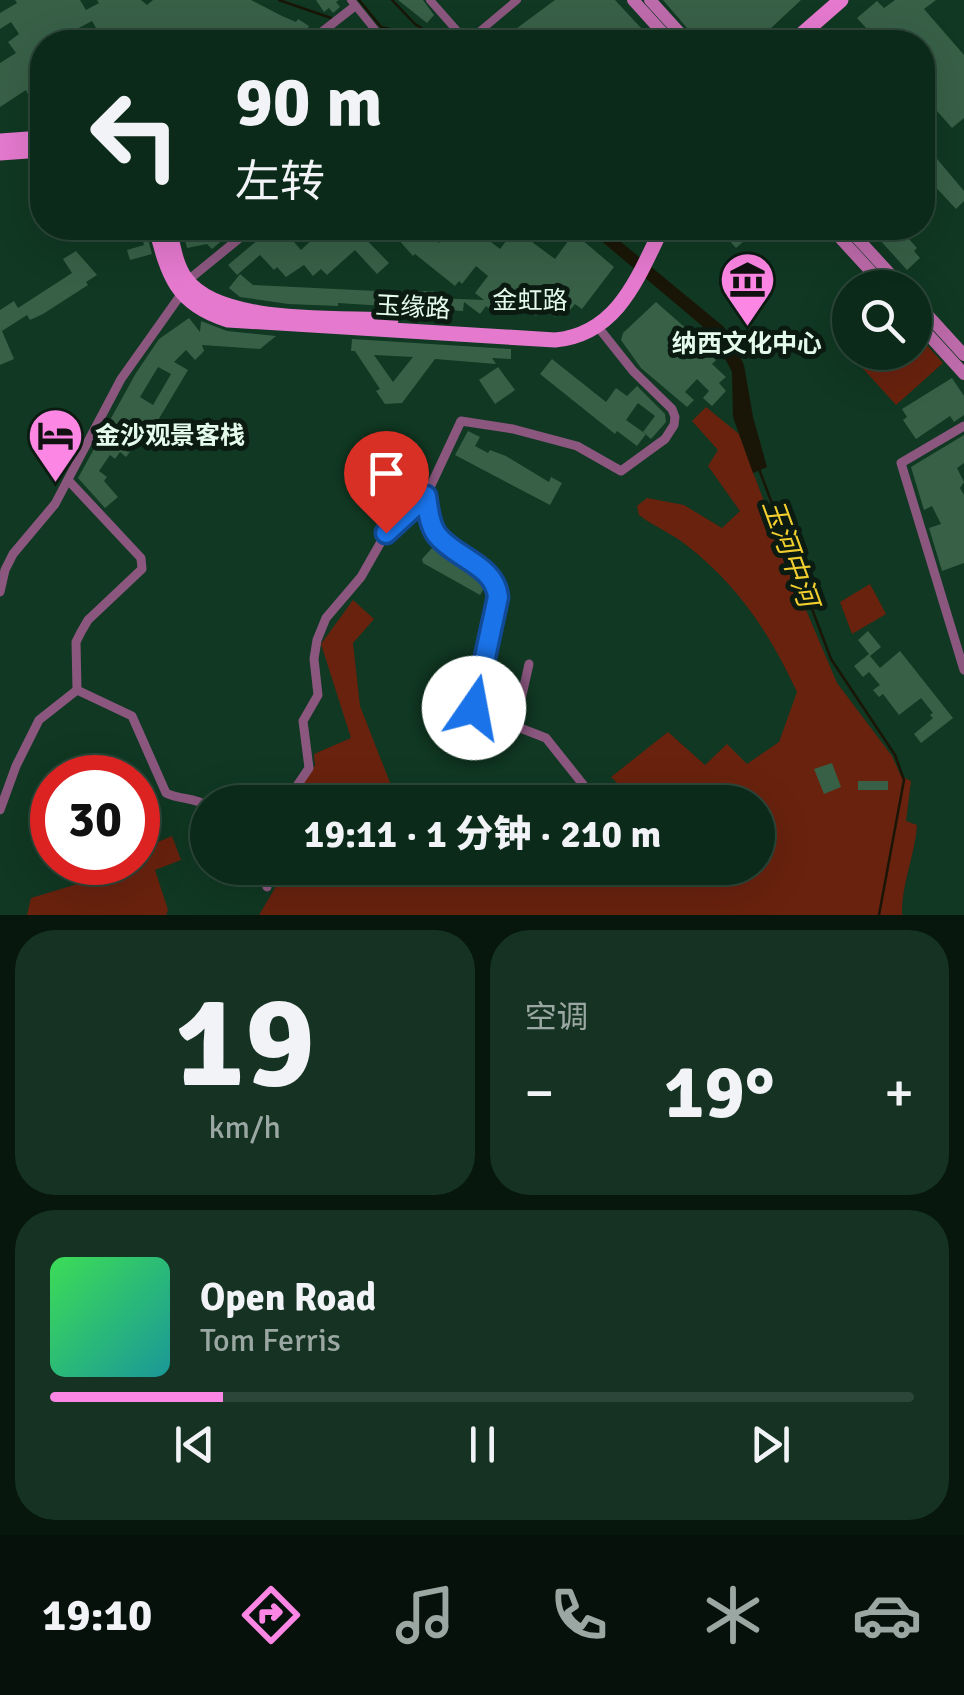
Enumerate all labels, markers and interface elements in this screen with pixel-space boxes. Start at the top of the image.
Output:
text: 90 m [235,59,383,145]
icon: left [70,70,200,200]
text: 左转 [235,155,325,210]
museum icon: 纳西文化中心 [717,249,777,328]
map controls [832,270,932,370]
button: search [832,270,932,370]
street label: 金虹路 [492,285,568,316]
street label: 玉缘路 [375,290,451,324]
place label: 纳西文化中心 [672,328,822,359]
hotel icon: 金沙观景客栈 [26,405,86,484]
place label: 金沙观景客栈 [95,420,245,451]
pin [344,431,429,534]
icon: arrive [359,446,414,501]
water label: 玉河中河 [755,495,827,616]
position arrow [422,656,526,760]
speed limit sign: 30 [30,755,160,885]
text: 19:11 · 1 分钟 · 210 m [304,811,661,858]
text: 19 [175,963,315,1123]
text: 空调 [525,998,589,1037]
text: 19° [664,1046,775,1139]
text: − [525,1059,554,1127]
text: + [884,1059,914,1127]
text: km/h [209,1108,281,1147]
text: Open Road [200,1274,376,1321]
text: Tom Ferris [200,1321,341,1360]
icon: previous [167,1417,222,1472]
icon: pause [455,1417,510,1472]
icon: next [743,1417,798,1472]
icon: directions [236,1580,306,1650]
icon: music [390,1580,460,1650]
icon: phone [544,1580,614,1650]
icon: climate [698,1580,768,1650]
icon: car [852,1580,922,1650]
text: 19:10 [42,1588,152,1643]

